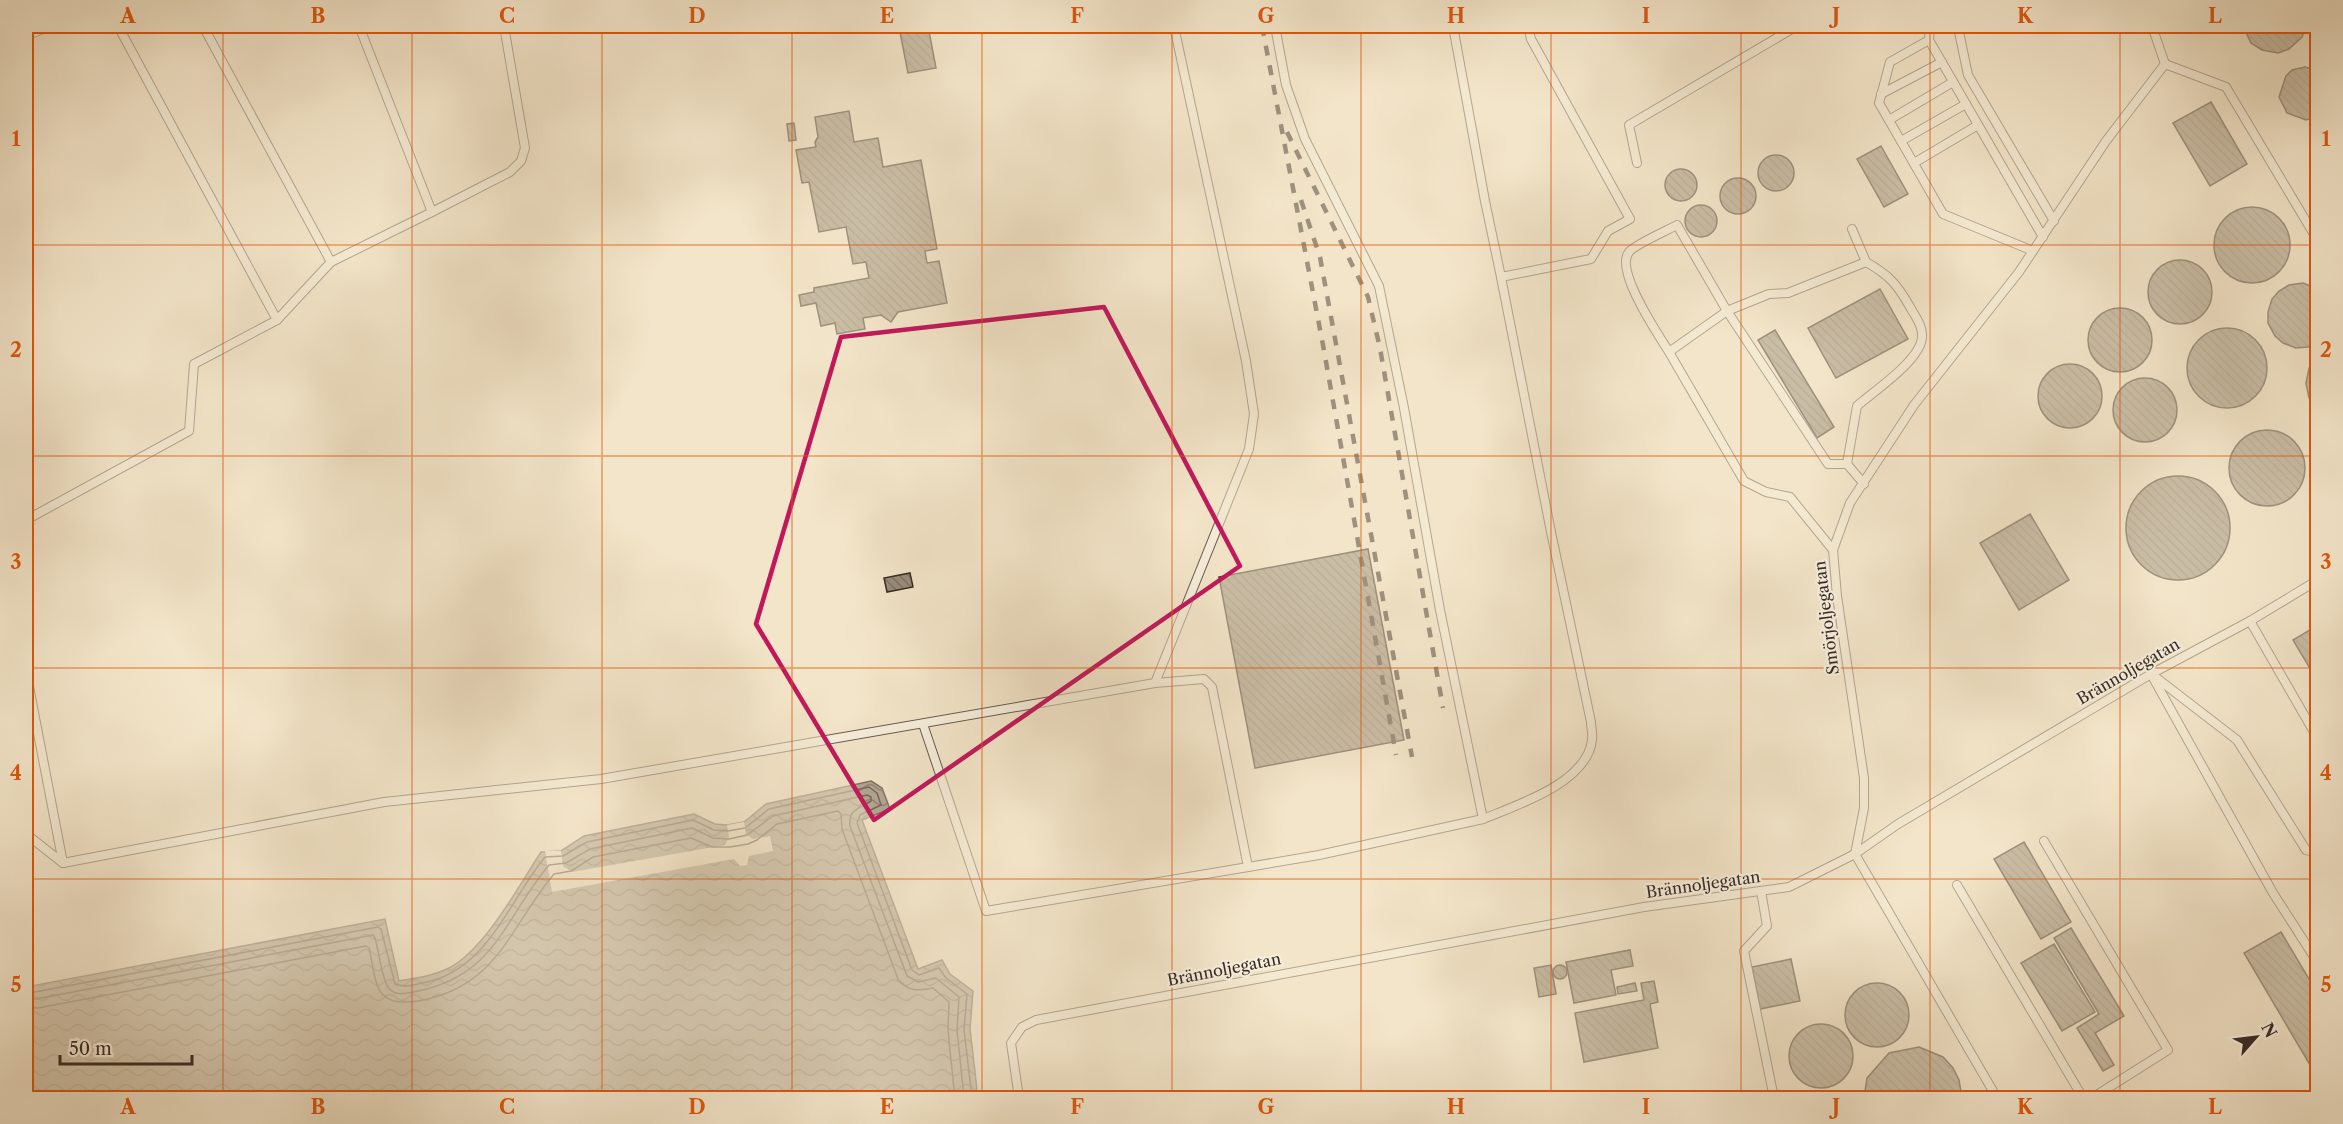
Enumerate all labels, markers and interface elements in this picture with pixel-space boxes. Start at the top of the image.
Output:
text: A [119,4,136,28]
text: B [311,4,326,28]
text: C [499,4,515,28]
text: D [688,4,706,28]
text: E [880,4,894,28]
text: F [1070,4,1084,28]
text: G [1258,4,1275,28]
text: H [1447,4,1465,28]
text: I [1642,4,1650,28]
text: J [1828,4,1840,28]
text: K [2017,4,2034,28]
text: L [2208,4,2222,28]
text: 1 [12,127,21,151]
text: 1 [2322,127,2331,151]
text: 2 [10,338,22,362]
text: 2 [2320,338,2332,362]
text: 3 [10,550,22,574]
text: 3 [2320,550,2332,574]
street label: Smörjoljegatan [1809,560,1843,676]
street label: Brännoljegatan [2073,634,2183,708]
text: 4 [10,761,22,785]
text: 4 [2320,761,2332,785]
street label: Brännoljegatan [1645,866,1761,902]
street label: Brännoljegatan [1166,948,1282,990]
text: 5 [10,973,22,997]
text: 5 [2320,973,2332,997]
north arrow [2226,1007,2286,1067]
text: N [2257,1019,2281,1041]
scale bar [60,1028,192,1066]
text: 50 m [69,1038,112,1060]
text: A [119,1095,136,1119]
text: B [311,1095,326,1119]
text: C [499,1095,515,1119]
text: D [688,1095,706,1119]
text: E [880,1095,894,1119]
text: F [1070,1095,1084,1119]
text: G [1258,1095,1275,1119]
text: H [1447,1095,1465,1119]
text: I [1642,1095,1650,1119]
text: J [1828,1095,1840,1119]
text: K [2017,1095,2034,1119]
text: L [2208,1095,2222,1119]

